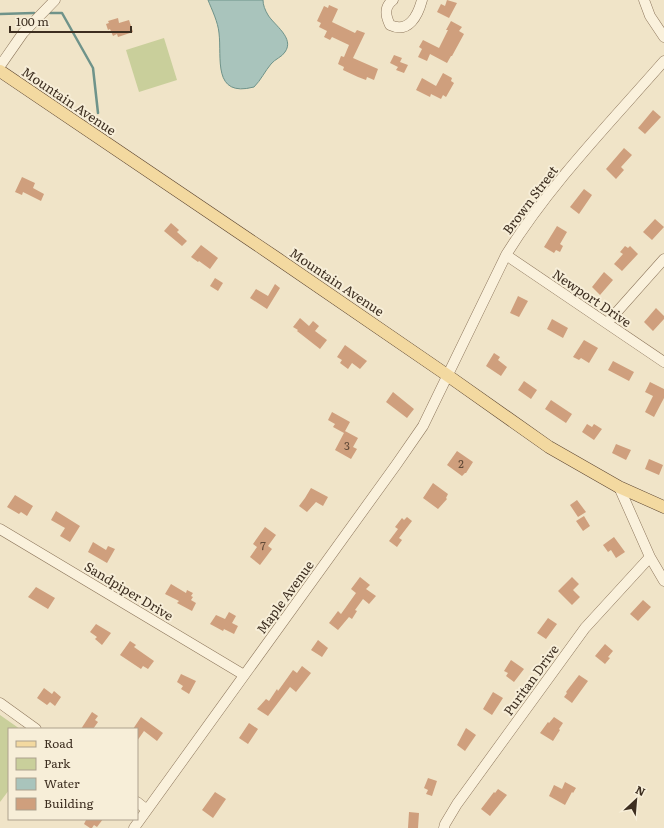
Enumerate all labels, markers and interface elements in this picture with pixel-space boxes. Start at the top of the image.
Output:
scale bar [10,8,131,34]
text: 100 m [16,12,49,30]
street label: Mountain Avenue [18,62,120,139]
street label: Brown Street [497,161,562,238]
street label: Mountain Avenue [286,243,388,320]
street label: Newport Drive [549,264,636,331]
house number: 3 [344,437,350,453]
house number: 2 [458,455,464,471]
house number: 7 [260,537,266,553]
street label: Sandpiper Drive [81,556,178,625]
street label: Maple Avenue [251,556,318,637]
street label: Puritan Drive [498,640,563,719]
legend [8,728,138,820]
text: Road [44,734,74,752]
text: Park [44,754,71,772]
text: Water [44,774,80,792]
north arrow [616,780,656,820]
text: N [633,781,648,799]
text: Building [44,794,94,812]

